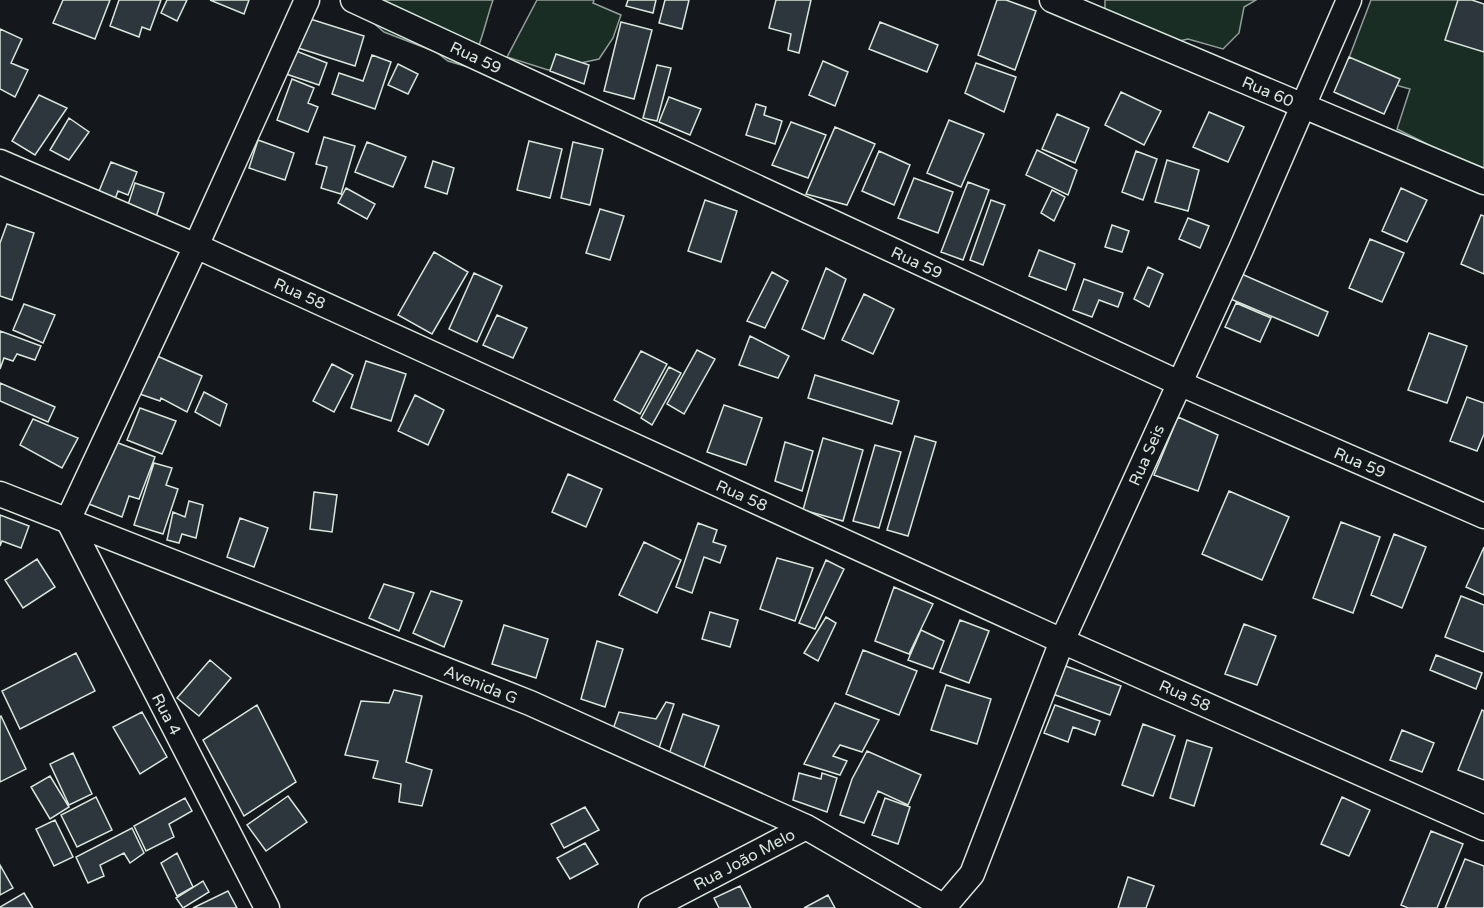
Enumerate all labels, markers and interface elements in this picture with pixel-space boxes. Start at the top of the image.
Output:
street label: Rua 59 [447,37,504,78]
street label: Rua 60 [1239,72,1297,112]
street label: Rua 59 [888,242,945,283]
street label: Rua 58 [271,274,329,314]
street label: Rua Seis [1125,422,1169,489]
street label: Rua 59 [1331,443,1389,483]
street label: Rua 58 [713,476,771,516]
street label: Avenida G [441,661,520,709]
street label: Rua 58 [1156,676,1214,716]
street label: Rua 4 [147,690,185,739]
street label: Rua João Melo [690,825,799,895]

